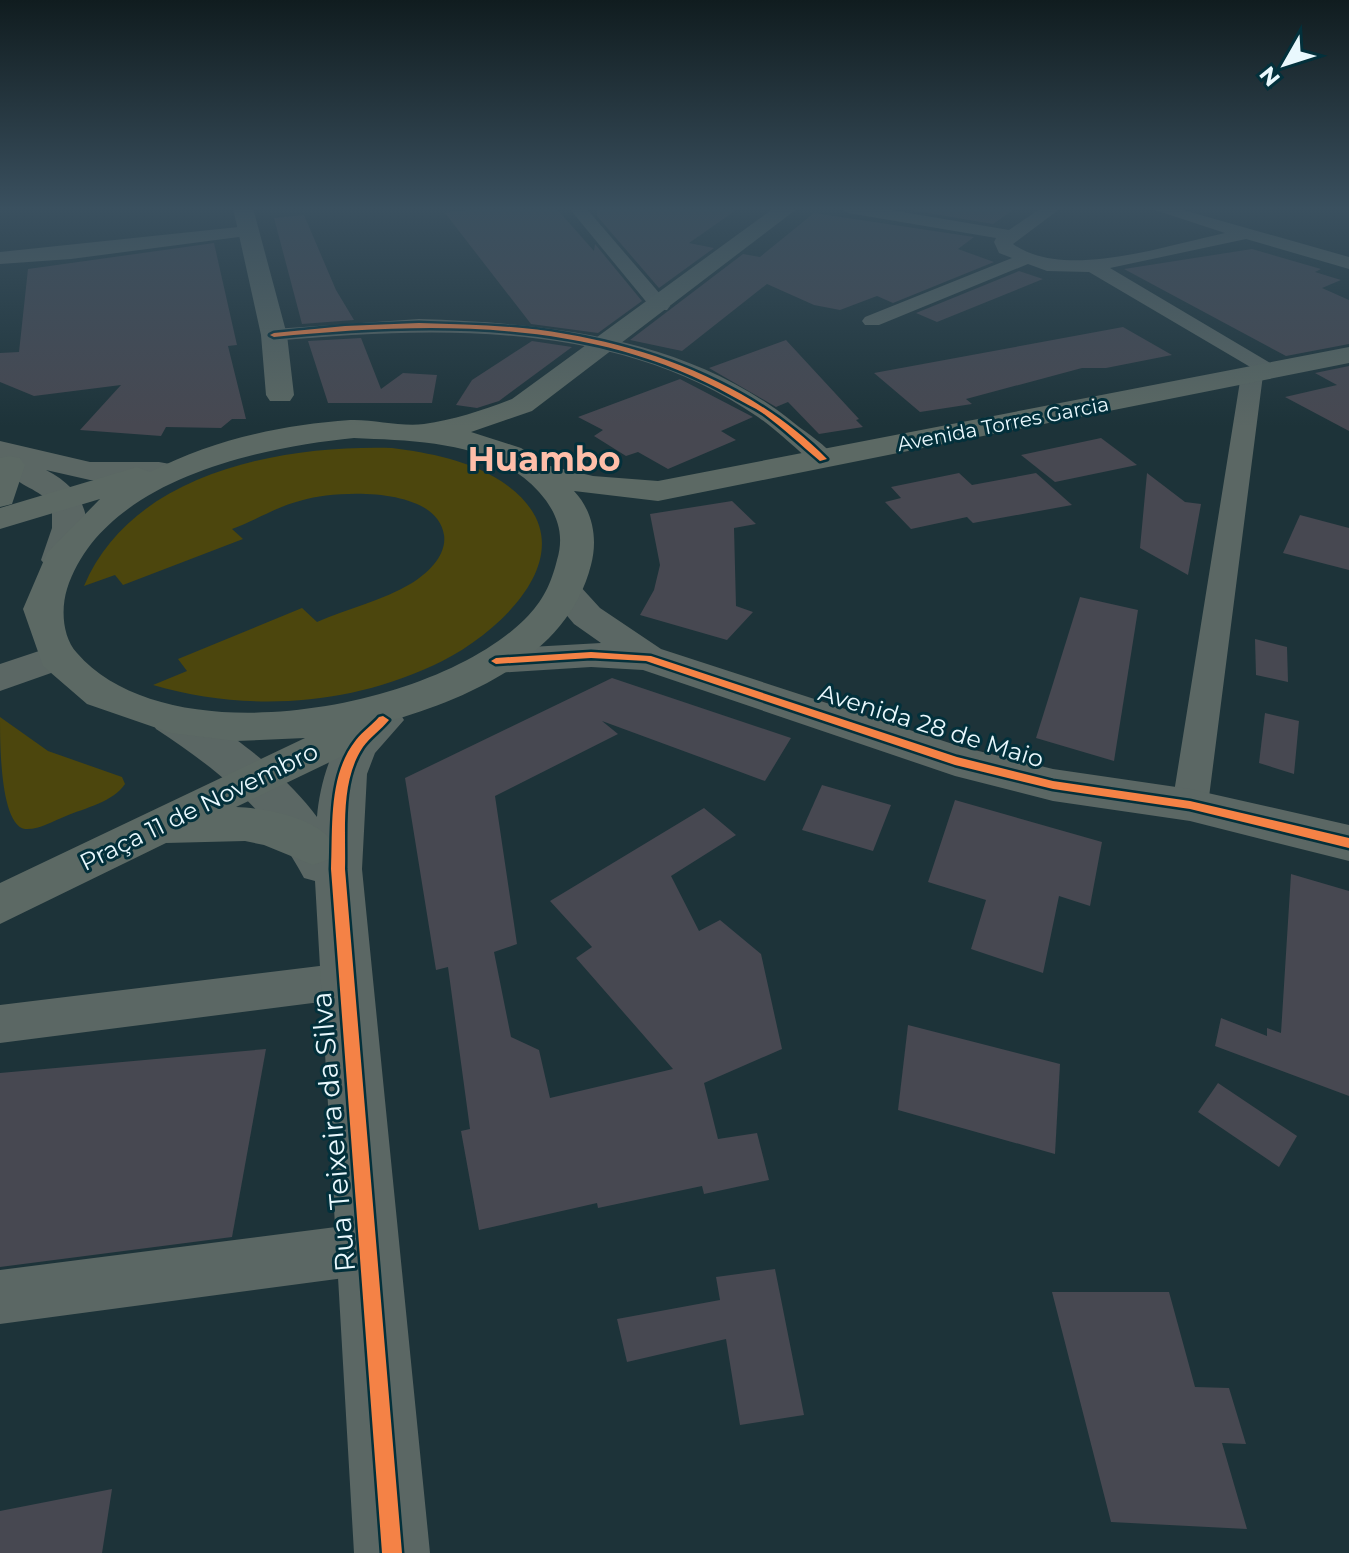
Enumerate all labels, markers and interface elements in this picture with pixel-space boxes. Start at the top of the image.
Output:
north arrow [1245,24,1325,104]
text: N [1254,61,1286,92]
street label: Avenida Torres Garcia [895,392,1111,456]
district label: Huambo [467,438,621,480]
street label: Avenida 28 de Maio [815,677,1047,774]
street label: Praça 11 de Novembro [75,736,323,877]
street label: Rua Teixeira da Silva [304,991,362,1273]

